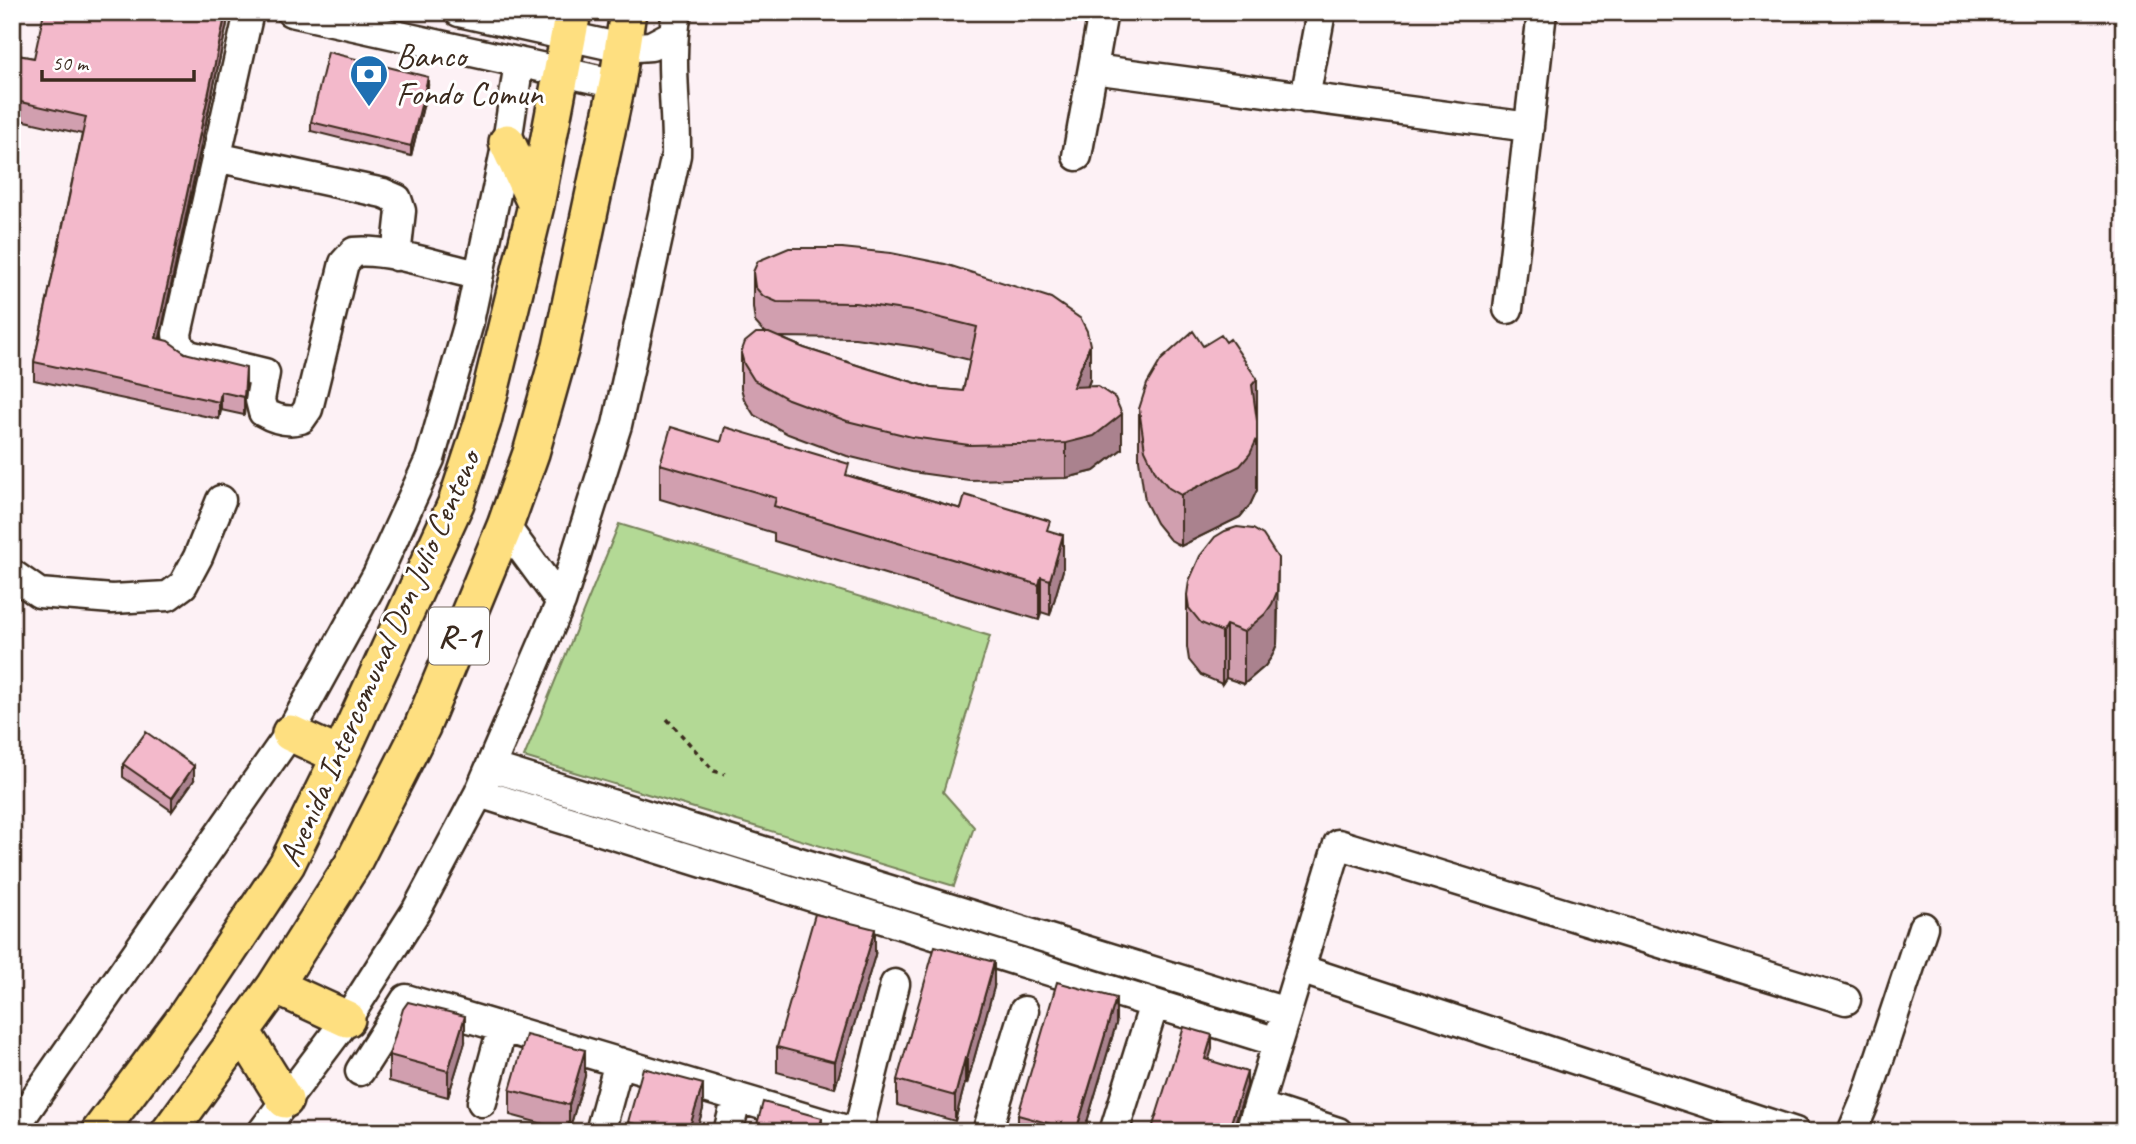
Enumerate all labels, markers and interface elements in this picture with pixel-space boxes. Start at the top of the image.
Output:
place label: Banco Fondo Comun [396,35,544,115]
scale bar [42,38,194,82]
text: 50 m [52,50,90,76]
bank icon: Banco Fondo Comun [348,53,390,108]
street label: Avenida Intercomunal Don Julio Centeno [268,441,491,873]
road number: R-1 [429,608,489,664]

